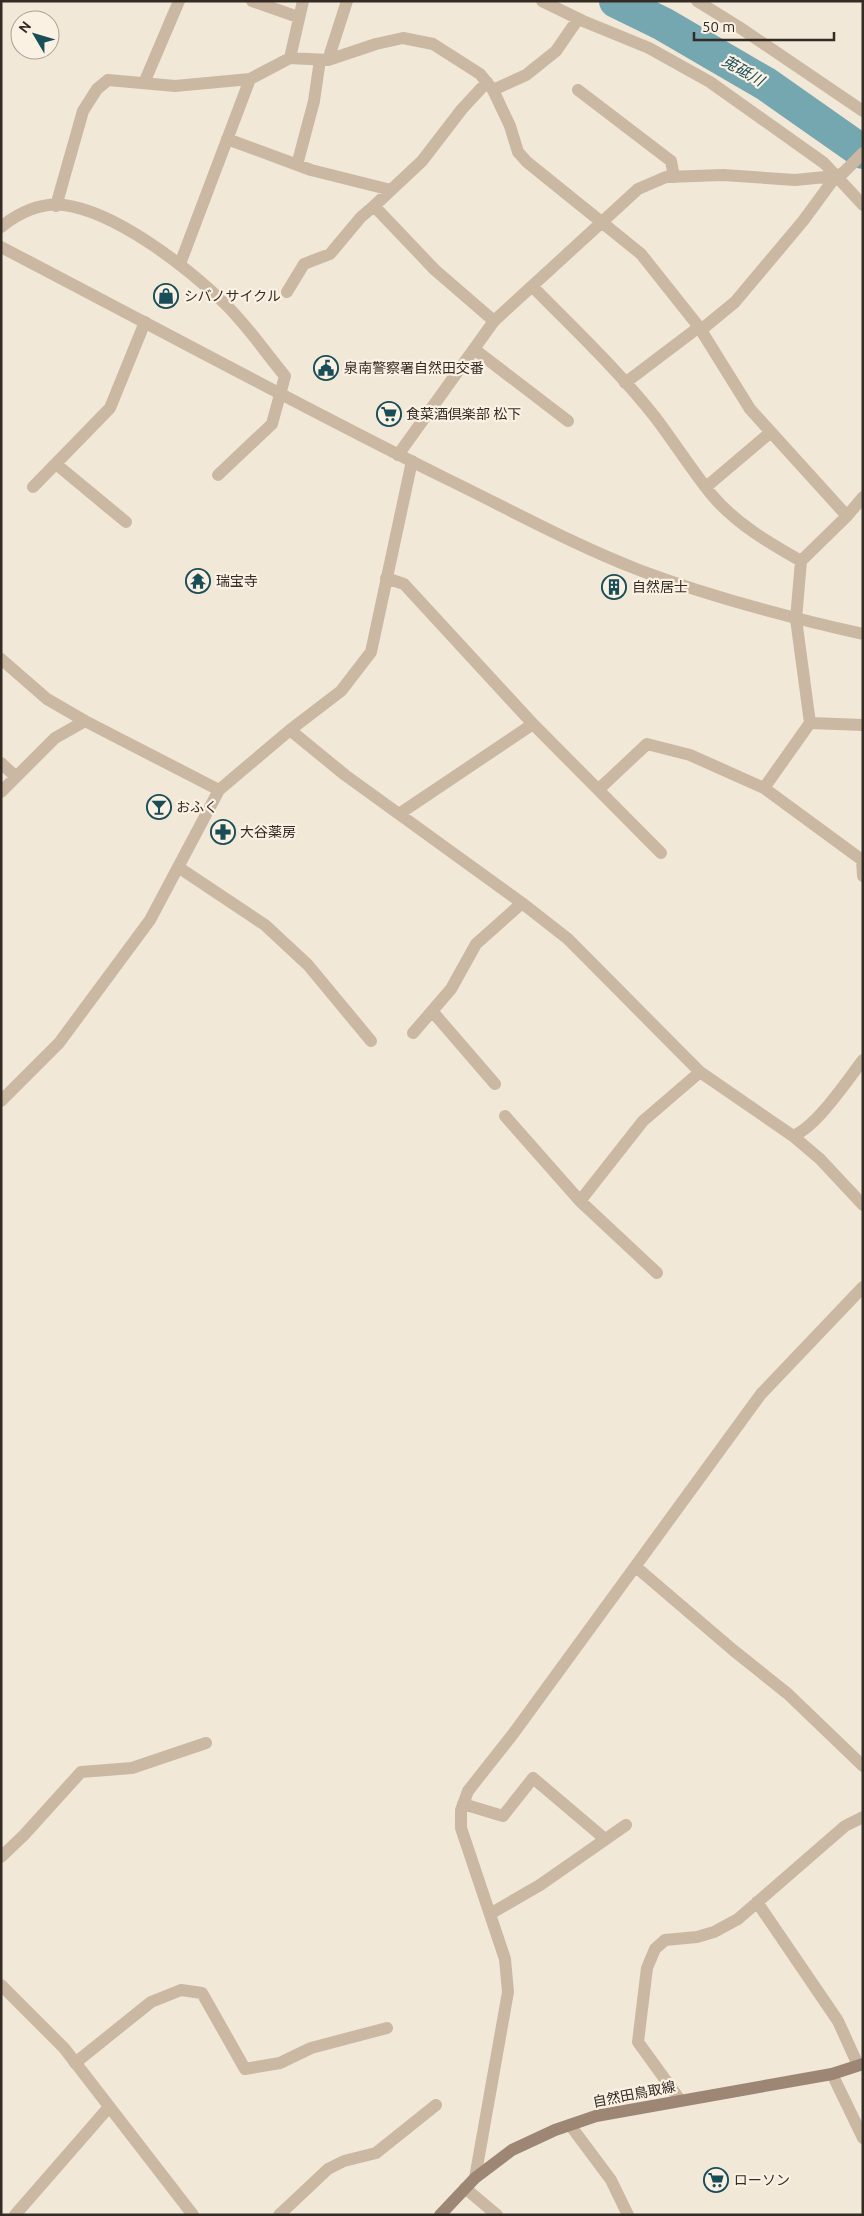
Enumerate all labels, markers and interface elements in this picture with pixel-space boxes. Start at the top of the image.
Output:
north arrow [10,10,60,60]
scale bar [694,10,834,42]
text: N [15,18,34,36]
text: 50 m [702,18,735,35]
water label: 莵砥川 [720,52,769,90]
shop icon: シバノサイクル [153,283,179,309]
place label: シバノサイクル [184,288,281,304]
public building icon: 泉南警察署自然田交番 [313,355,339,381]
place label: 泉南警察署自然田交番 [344,360,484,376]
supermarket icon: 食菜酒倶楽部 松下 [376,401,402,427]
place label: 食菜酒倶楽部 松下 [406,406,521,422]
temple icon: 瑞宝寺 [185,568,211,594]
place label: 瑞宝寺 [216,573,258,589]
building icon: 自然居士 [601,574,627,600]
place label: 自然居士 [632,579,688,595]
bar icon: おふく [146,794,172,820]
place label: おふく [176,799,218,815]
pharmacy icon: 大谷薬房 [210,819,236,845]
place label: 大谷薬房 [240,824,296,840]
street label: 自然田鳥取線 [591,2078,677,2110]
supermarket icon: ローソン [703,2167,729,2193]
place label: ローソン [734,2172,790,2188]

